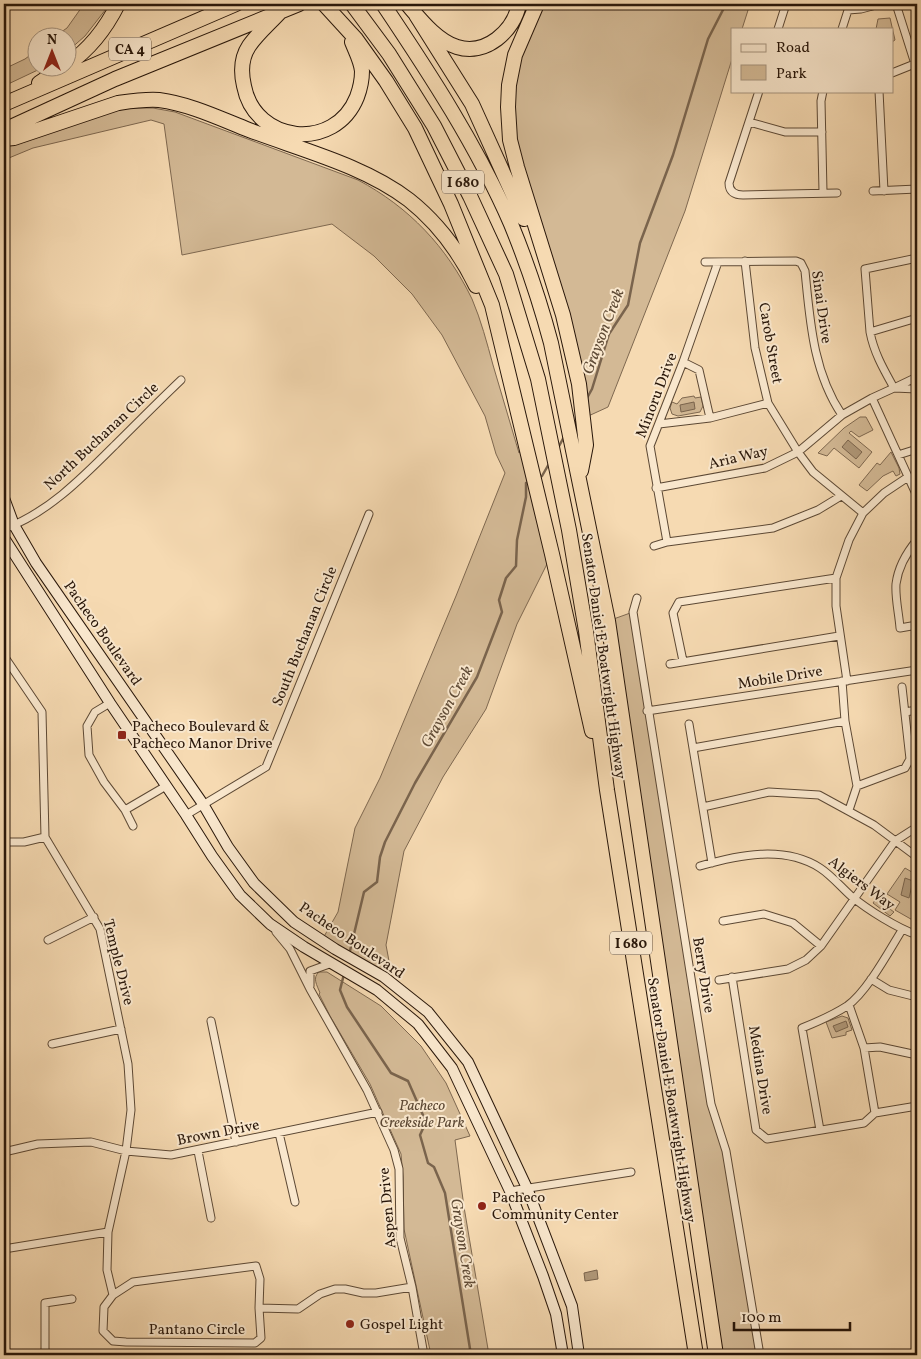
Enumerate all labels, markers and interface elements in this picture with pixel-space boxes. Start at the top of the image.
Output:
north arrow [28,28,78,78]
legend [731,28,894,92]
text: N [47,31,57,50]
road number: CA 4 [109,38,151,61]
text: Road [776,38,810,59]
text: Park [776,64,807,85]
road number: I 680 [442,170,484,193]
street label: Sinai Drive [805,269,836,345]
water label: Grayson Creek [577,285,631,378]
street label: Carob Street [752,301,787,385]
street label: Minoru Drive [632,350,683,441]
street label: North Buchanan Circle [40,378,164,496]
street label: Aria Way [706,441,770,475]
street label: Senator Daniel E Boatwright Highway [575,532,630,781]
street label: South Buchanan Circle [268,563,343,710]
street label: Pacheco Boulevard [58,577,146,691]
street label: Mobile Drive [736,661,824,696]
water label: Grayson Creek [416,662,480,752]
place label: Pacheco Boulevard & Pacheco Manor Drive [132,717,273,755]
marker: Pacheco Boulevard & Pacheco Manor Drive [116,729,128,741]
street label: Algiers Way [823,852,899,916]
street label: Pacheco Boulevard [294,898,408,985]
street label: Temple Drive [97,917,138,1007]
road number: I 680 [610,931,652,954]
street label: Berry Drive [686,936,719,1015]
street label: Senator Daniel E Boatwright Highway [641,976,700,1224]
street label: Medina Drive [742,1024,777,1116]
park label: Pacheco Creekside Park [379,1096,465,1134]
street label: Brown Drive [175,1115,261,1152]
street label: Aspen Drive [374,1166,402,1249]
place label: Pacheco Community Center [492,1188,619,1226]
water label: Grayson Creek [444,1197,480,1290]
marker: Pacheco Community Center [476,1200,488,1212]
scale bar [734,1299,850,1331]
text: 100 m [741,1308,781,1329]
place label: Gospel Light [360,1315,443,1336]
marker: Gospel Light [344,1318,356,1330]
street label: Pantano Circle [149,1320,245,1341]

